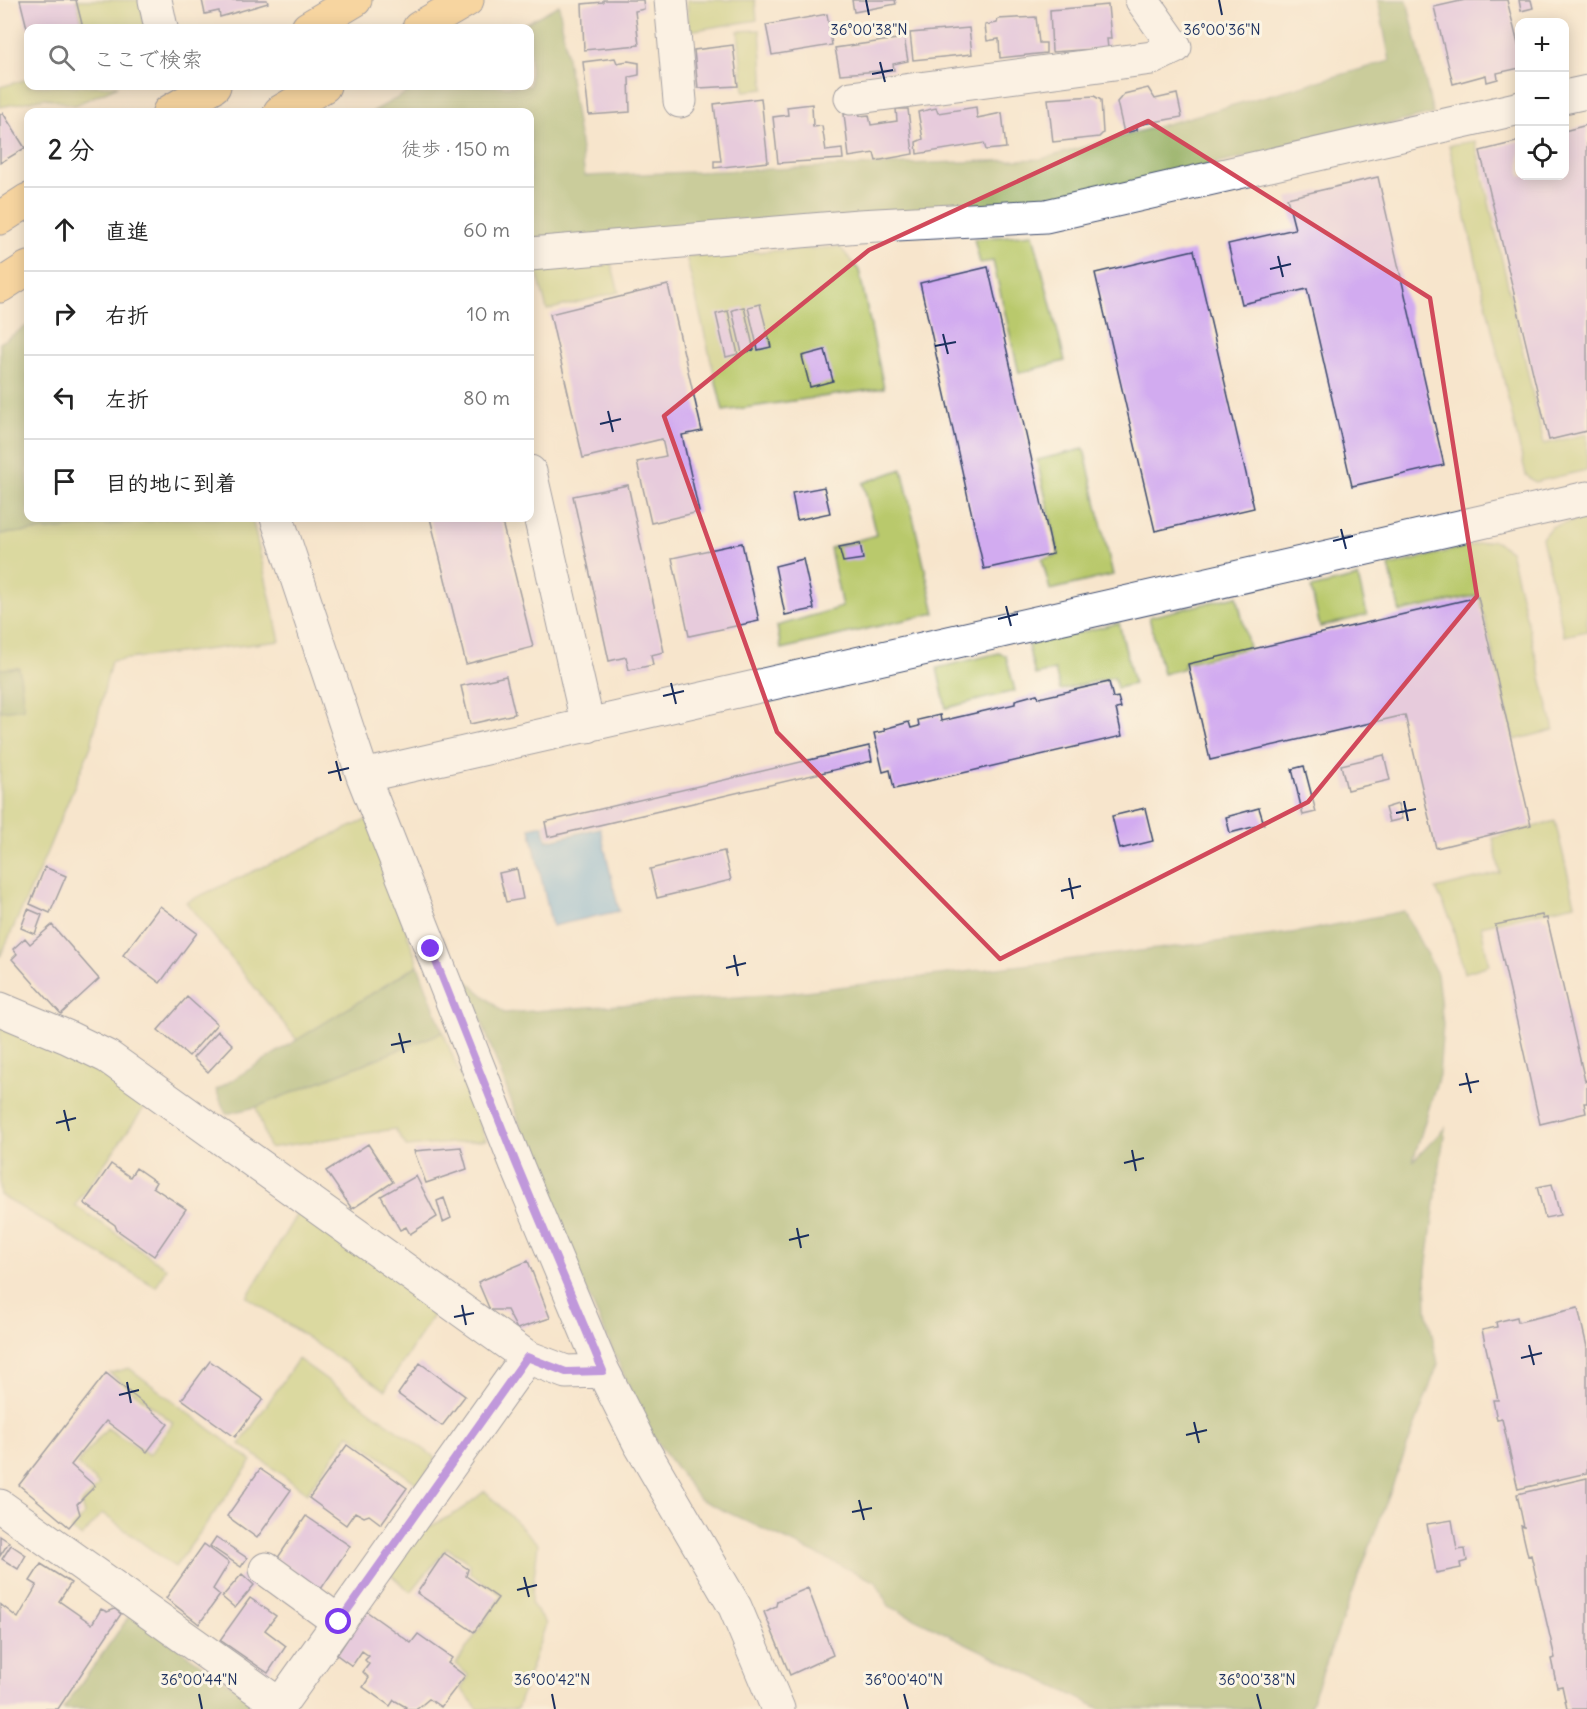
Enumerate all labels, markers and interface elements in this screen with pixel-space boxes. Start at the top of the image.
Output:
map controls [1515,18,1569,180]
button: + [1515,18,1569,72]
text: 36°00'38"N [830,20,908,39]
text: 36°00'36"N [1183,20,1261,39]
search box [24,24,534,90]
icon: search [45,41,78,74]
text: ここで検索 [93,45,203,73]
button: − [1515,72,1569,126]
button: locate [1515,126,1569,180]
text: 2 分 [48,133,94,166]
text: 徒歩 · 150 m [401,136,510,161]
icon: ahead [48,213,81,246]
text: 直進 [105,217,149,245]
text: 60 m [463,217,510,242]
icon: right [48,297,81,330]
text: 右折 [105,301,149,329]
text: 10 m [467,301,510,326]
icon: left [48,381,81,414]
text: 左折 [105,385,149,413]
text: 80 m [463,385,510,410]
icon: arrive [48,465,81,498]
text: 目的地に到着 [105,469,237,497]
route end [417,935,443,961]
route start [325,1608,351,1634]
text: 36°00'44"N [160,1670,238,1689]
text: 36°00'42"N [514,1670,590,1689]
text: 36°00'40"N [865,1670,943,1689]
text: 36°00'38"N [1218,1670,1296,1689]

